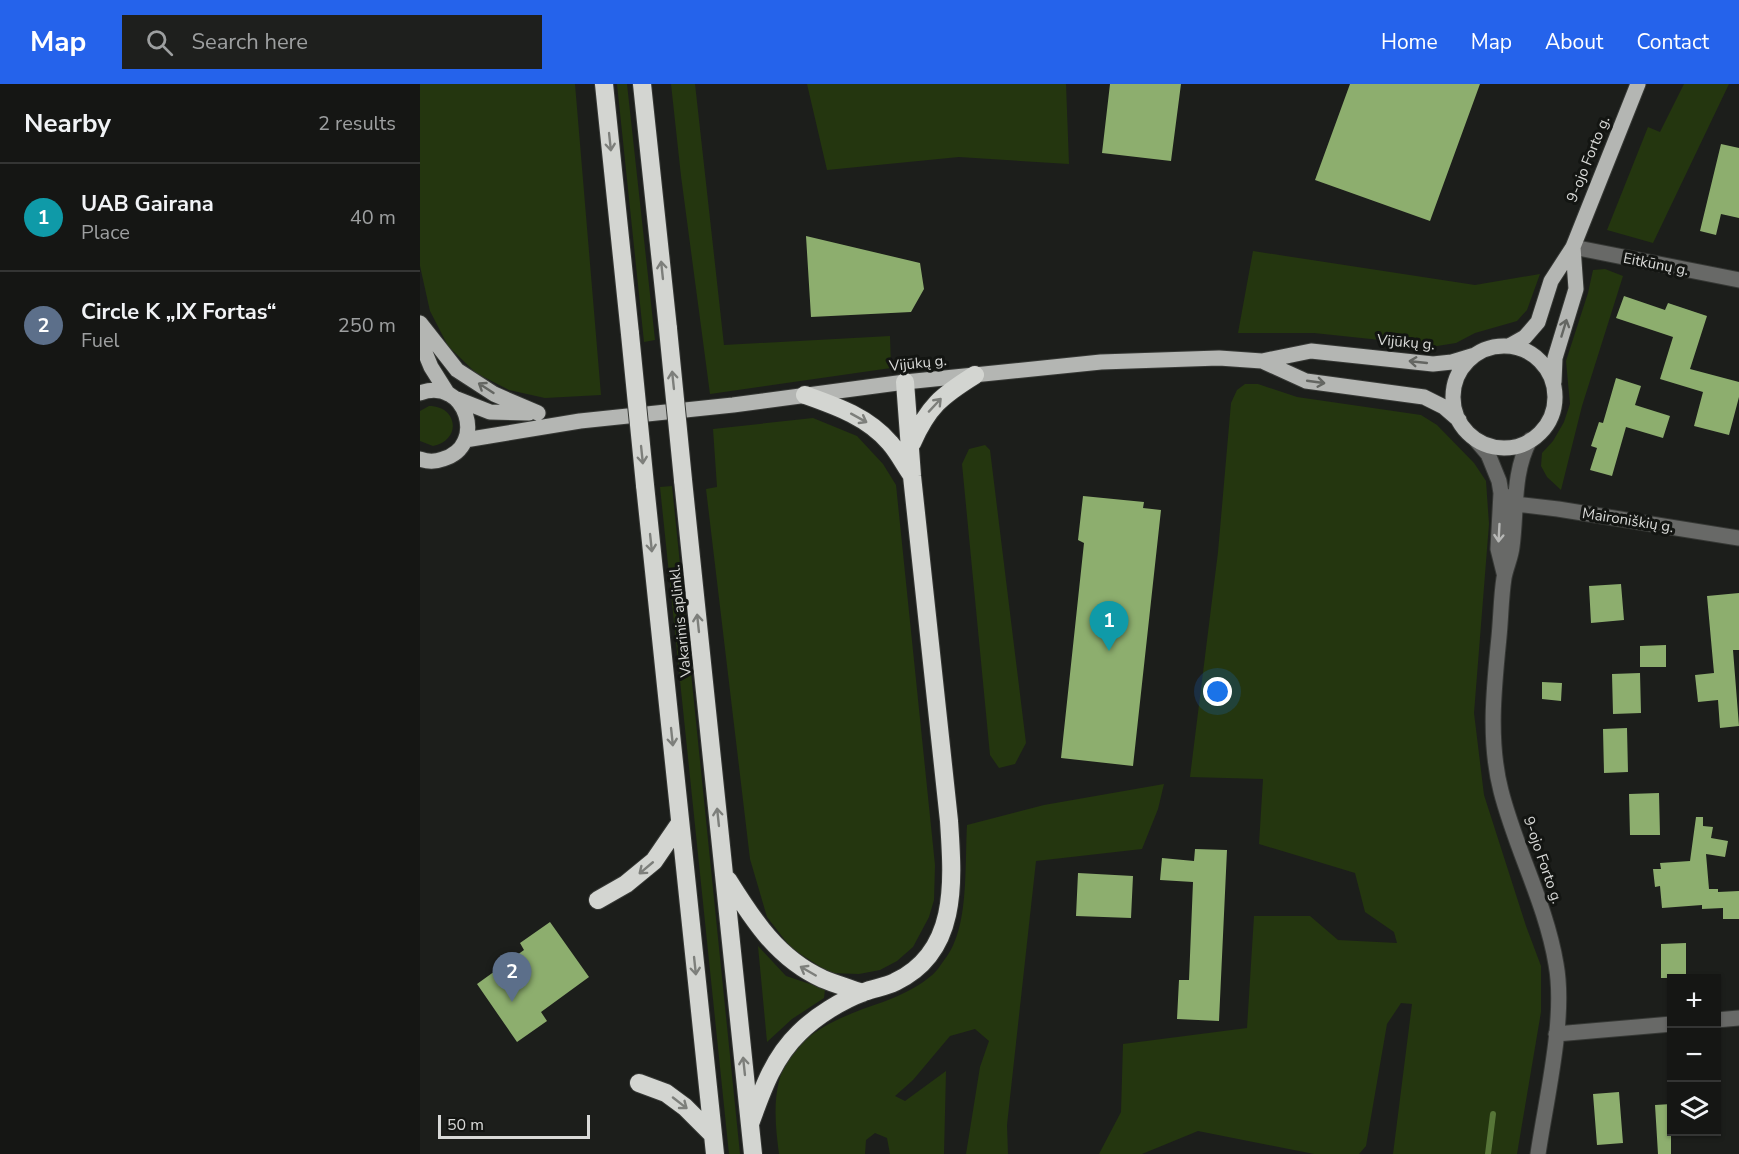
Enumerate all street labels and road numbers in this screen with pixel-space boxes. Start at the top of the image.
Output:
street label: 9-ojo Forto g. [1562,113,1614,205]
street label: Eitkūnų g. [1622,248,1690,280]
street label: Vijūkų g. [1375,329,1436,354]
street label: Vijūkų g. [887,350,948,376]
street label: Maironiškių g. [1581,503,1675,537]
street label: Vakarinis aplinkl. [664,564,696,679]
street label: 9-ojo Forto g. [1519,814,1567,906]

